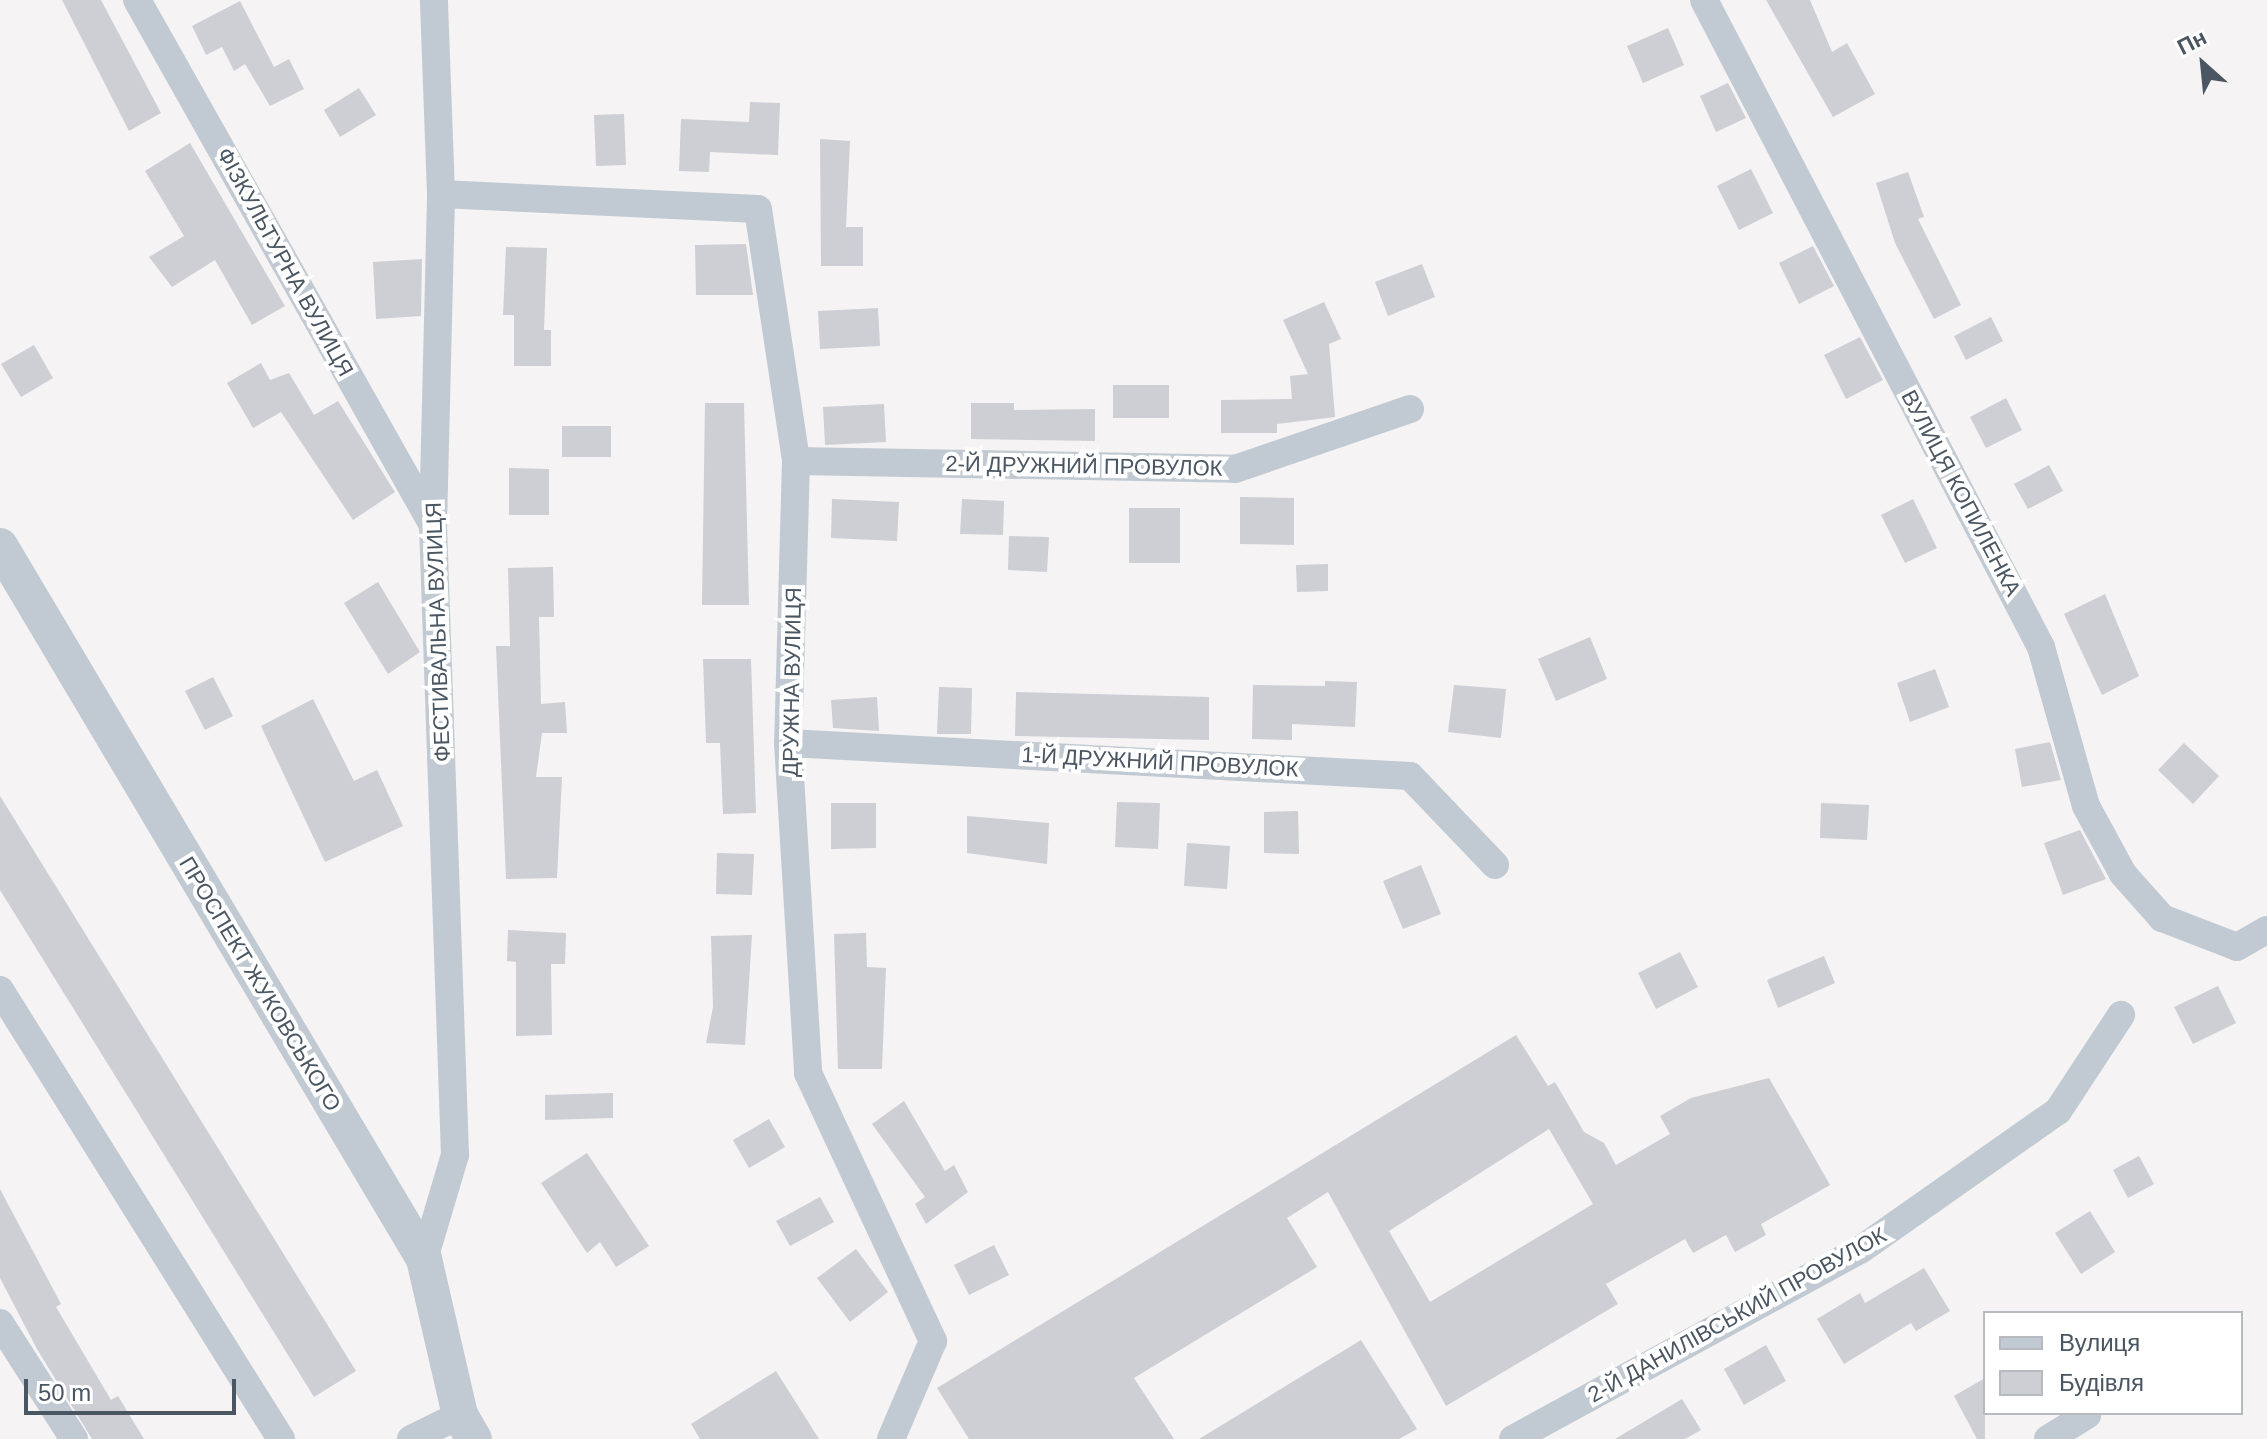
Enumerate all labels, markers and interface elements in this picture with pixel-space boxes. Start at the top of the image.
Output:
north arrow [2163,24,2243,104]
text: Пн [2173,24,2211,60]
street label: ФІЗКУЛЬТУРНА ВУЛИЦЯ [211,143,359,381]
street label: ВУЛИЦЯ КОПИЛЕНКА [1895,385,2027,601]
street label: 2-Й ДРУЖНИЙ ПРОВУЛОК [945,450,1223,482]
street label: ФЕСТИВАЛЬНА ВУЛИЦЯ [420,502,456,762]
street label: ДРУЖНА ВУЛИЦЯ [777,587,807,777]
street label: 1-Й ДРУЖНИЙ ПРОВУЛОК [1021,742,1299,782]
street label: ПРОСПЕКТ ЖУКОВСЬКОГО [173,852,347,1116]
street label: 2-Й ДАНИЛІВСЬКИЙ ПРОВУЛОК [1583,1222,1891,1408]
legend [1983,1311,2243,1415]
text: Вулиця [2059,1329,2140,1356]
scale bar [28,1363,240,1413]
text: Будівля [2059,1369,2144,1396]
text: 50 m [38,1379,91,1406]

